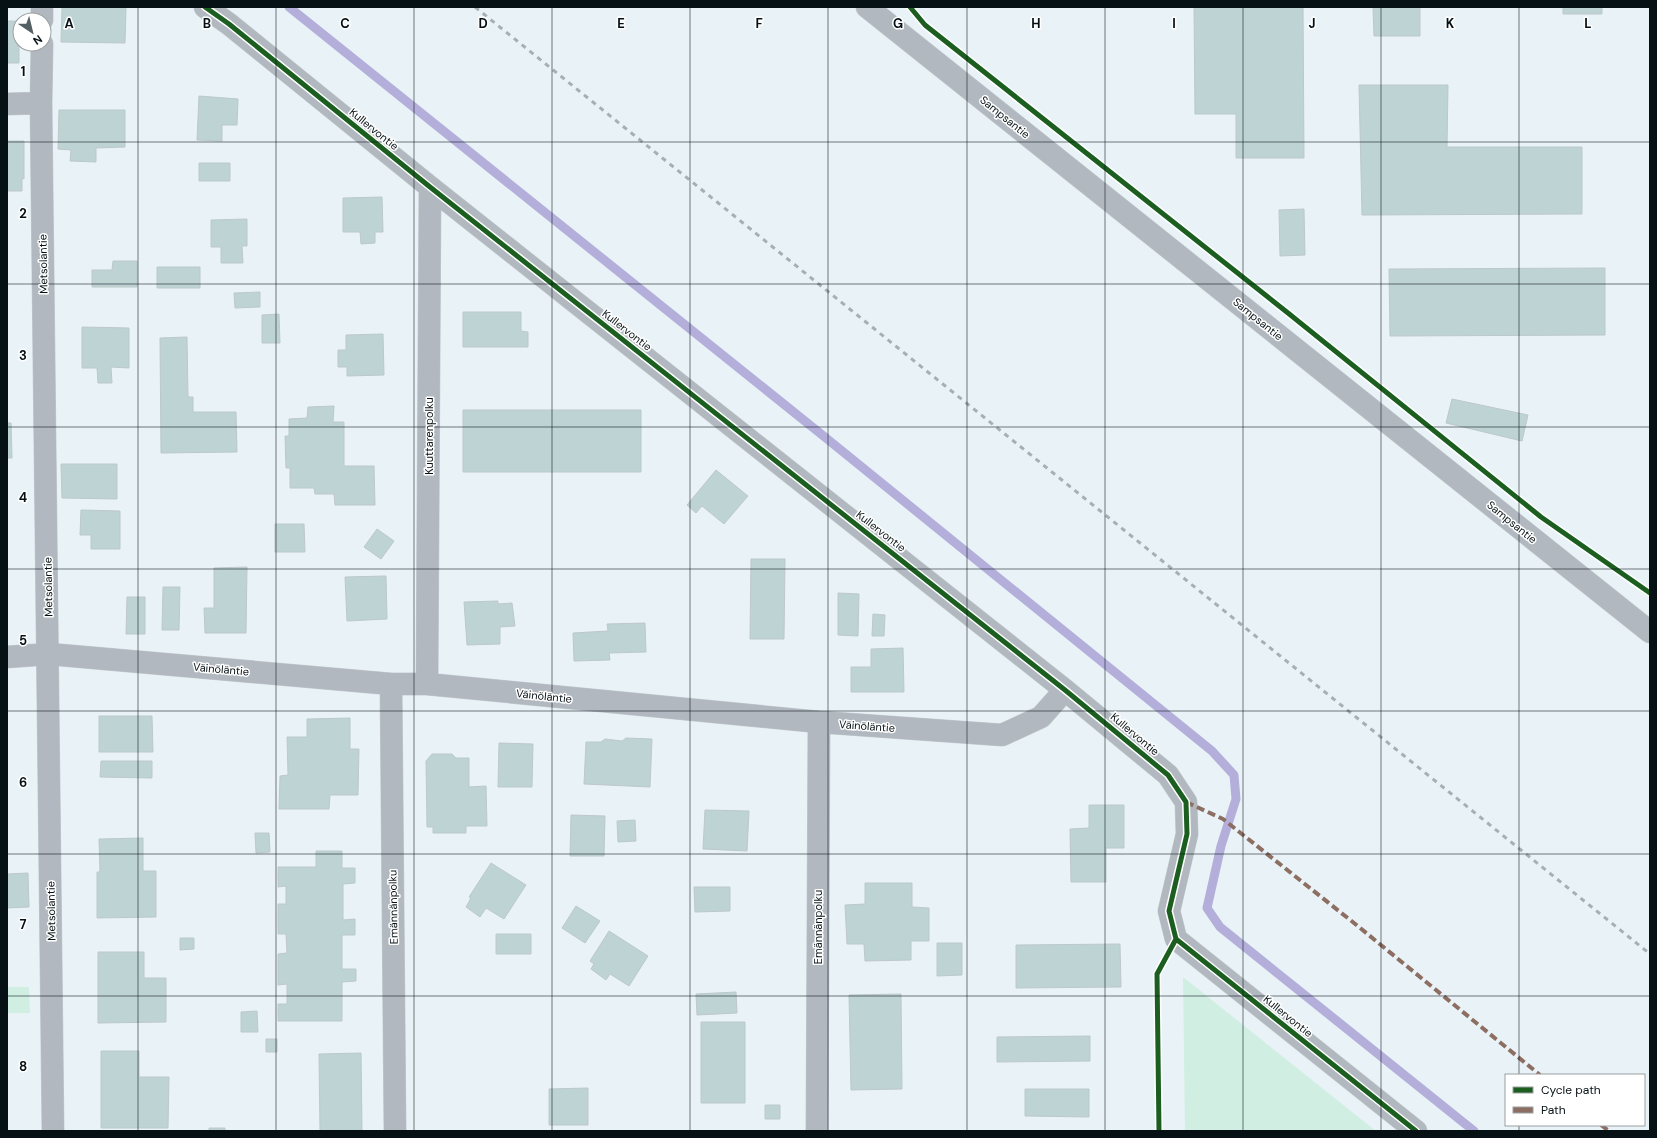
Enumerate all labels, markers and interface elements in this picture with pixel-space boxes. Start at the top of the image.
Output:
north arrow [12,12,52,52]
text: A [64,15,74,32]
text: B [203,15,211,32]
text: C [340,15,350,32]
text: D [478,15,488,32]
text: E [617,15,625,32]
text: F [755,15,763,32]
text: G [893,15,903,32]
text: H [1031,15,1041,32]
text: I [1172,15,1176,32]
text: J [1308,15,1316,32]
text: K [1446,15,1455,32]
text: L [1584,15,1592,32]
text: N [30,32,45,48]
text: 1 [21,63,25,80]
street label: Sampsantie [977,93,1033,141]
street label: Kullervontie [347,105,401,153]
text: 2 [19,205,27,222]
street label: Metsolantie [35,234,51,294]
street label: Sampsantie [1230,295,1286,343]
street label: Kullervontie [599,306,655,354]
text: 3 [19,347,27,364]
street label: Kuuttarenpolku [422,397,436,475]
text: 4 [19,489,27,506]
street label: Sampsantie [1484,498,1540,546]
street label: Kullervontie [853,507,909,555]
street label: Metsolantie [40,557,56,617]
text: 5 [19,632,27,649]
street label: Väinöläntie [192,660,250,678]
street label: Väinöläntie [515,686,573,706]
street label: Kullervontie [1108,710,1162,758]
street label: Väinöläntie [839,717,895,735]
text: 6 [19,774,27,791]
street label: Emännänpolku [385,870,401,944]
street label: Metsolantie [43,881,59,941]
street label: Emännänpolku [811,890,825,964]
text: 7 [20,916,27,933]
street label: Kullervontie [1261,992,1315,1040]
text: 8 [19,1058,27,1075]
legend [1505,1074,1645,1126]
text: Cycle path [1541,1082,1601,1098]
text: Path [1541,1102,1566,1118]

